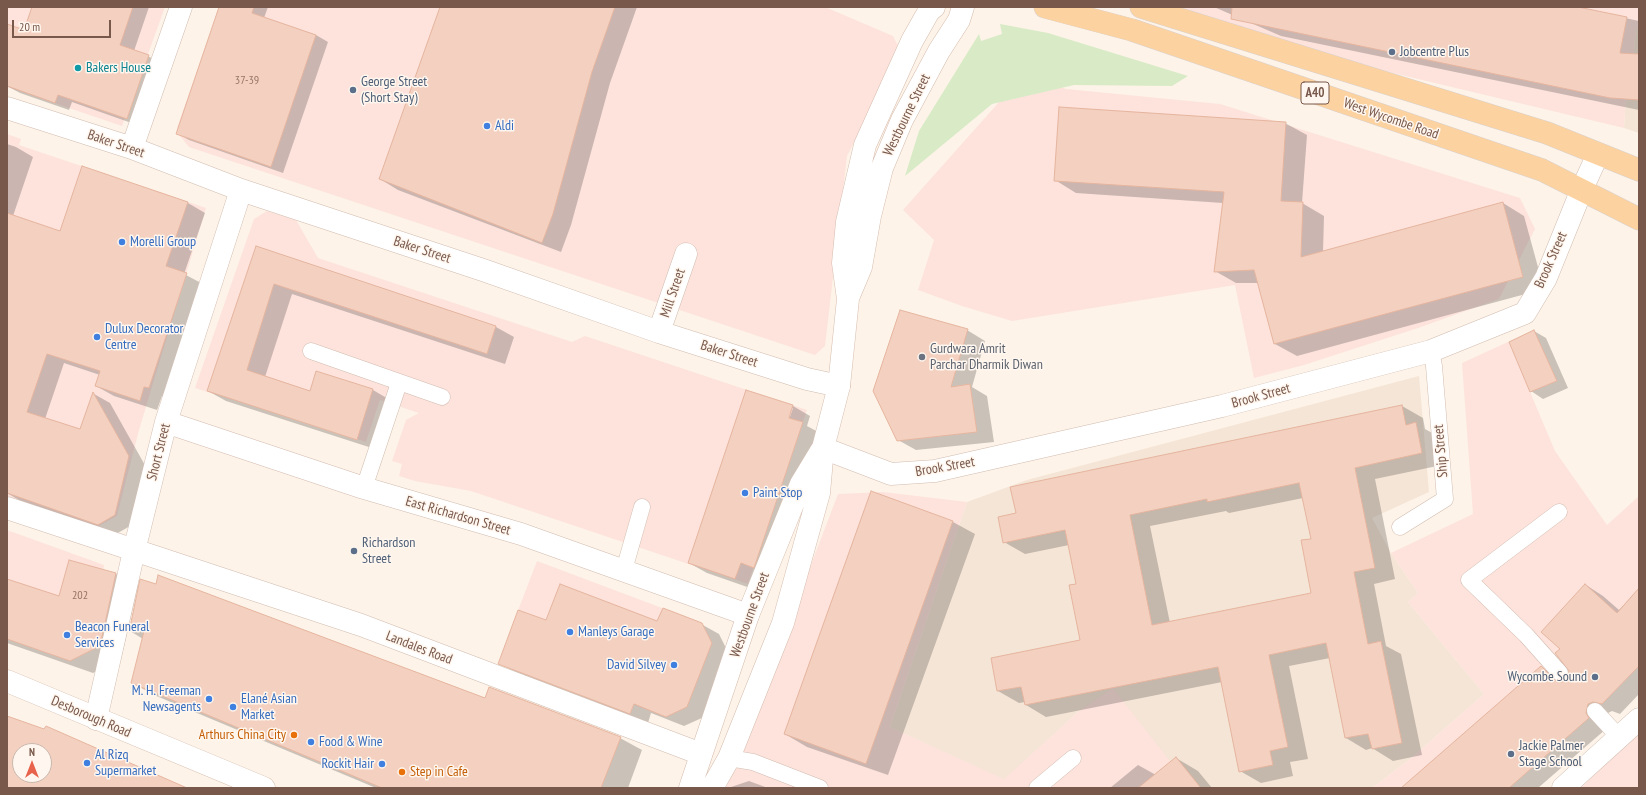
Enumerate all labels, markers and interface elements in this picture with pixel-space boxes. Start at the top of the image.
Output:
scale bar [14,12,113,38]
text: 20 m [19,19,40,34]
place label: Jobcentre Plus [1400,44,1469,60]
marker: Jobcentre Plus [1387,47,1397,57]
place label: Bakers House [86,60,151,76]
marker: Bakers House [73,63,83,73]
street label: Westbourne Street [880,71,934,159]
house number: 37-39 [235,74,259,88]
place label: George Street (Short Stay) [361,74,427,106]
road number: A40 [1301,82,1329,104]
marker: George Street (Short Stay) [348,85,358,95]
street label: West Wycombe Road [1341,95,1441,143]
place label: Aldi [495,118,514,134]
marker: Aldi [482,121,492,131]
street label: Baker Street [85,126,147,162]
street label: Brook Street [1531,229,1571,291]
street label: Baker Street [391,233,453,267]
place label: Morelli Group [130,234,196,250]
marker: Morelli Group [117,237,127,247]
street label: Mill Street [657,266,689,320]
place label: Dulux Decorator Centre [105,321,183,354]
marker: Dulux Decorator Centre [92,332,102,342]
street label: Baker Street [698,337,760,371]
place label: Gurdwara Amrit Parchar Dharmik Diwan [930,341,1043,374]
marker: Gurdwara Amrit Parchar Dharmik Diwan [917,352,927,362]
street label: Brook Street [1230,380,1292,412]
street label: Short Street [144,422,174,482]
street label: Ship Street [1430,424,1452,478]
street label: Brook Street [914,454,976,480]
place label: Paint Stop [753,485,802,501]
marker: Paint Stop [740,488,750,498]
street label: East Richardson Street [404,493,512,539]
place label: Richardson Street [362,535,415,568]
marker: Richardson Street [349,546,359,556]
street label: Westbourne Street [727,570,773,660]
house number: 202 [72,589,88,603]
place label: Beacon Funeral Services [75,619,149,652]
place label: Manleys Garage [578,624,654,640]
marker: Manleys Garage [565,627,575,637]
street label: Landales Road [383,628,455,668]
marker: Beacon Funeral Services [62,630,72,640]
place label: David Silvey [607,657,666,673]
marker: David Silvey [669,660,679,670]
place label: Wycombe Sound [1507,669,1587,685]
marker: Wycombe Sound [1590,672,1600,682]
place label: M. H. Freeman Newsagents [132,683,201,716]
place label: Elané Asian Market [241,691,297,724]
street label: Desborough Road [49,693,133,741]
marker: M. H. Freeman Newsagents [204,694,214,704]
marker: Elané Asian Market [228,702,238,712]
place label: Arthurs China City [199,727,286,743]
marker: Arthurs China City [289,730,299,740]
place label: Food & Wine [319,734,382,750]
marker: Food & Wine [306,737,316,747]
place label: Jackie Palmer Stage School [1519,738,1584,770]
north arrow [12,743,52,783]
text: N [29,745,35,759]
place label: Al Rizq Supermarket [95,747,156,780]
marker: Jackie Palmer Stage School [1506,749,1516,759]
place label: Rockit Hair [322,756,374,772]
marker: Al Rizq Supermarket [82,758,92,768]
marker: Rockit Hair [377,759,387,769]
place label: Step in Cafe [410,764,468,780]
marker: Step in Cafe [397,767,407,777]

